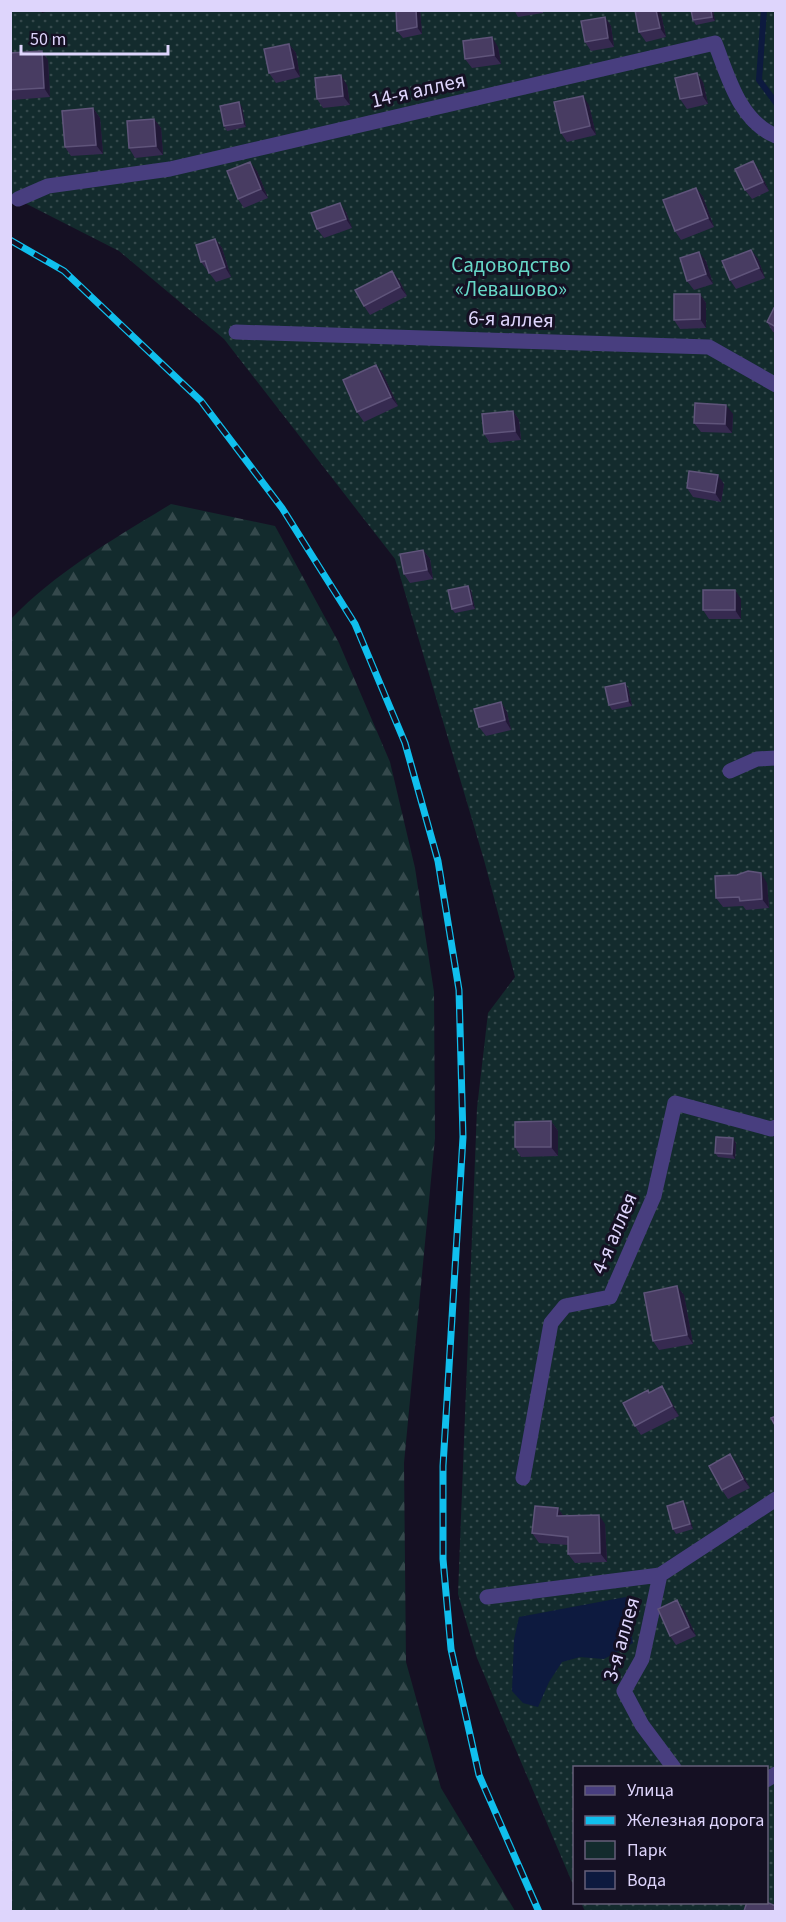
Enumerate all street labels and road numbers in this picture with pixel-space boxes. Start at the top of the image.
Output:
street label: 14-я аллея [368,65,468,115]
street label: 6-я аллея [468,303,554,335]
street label: 4-я аллея [583,1188,645,1278]
street label: 3-я аллея [595,1594,647,1684]

